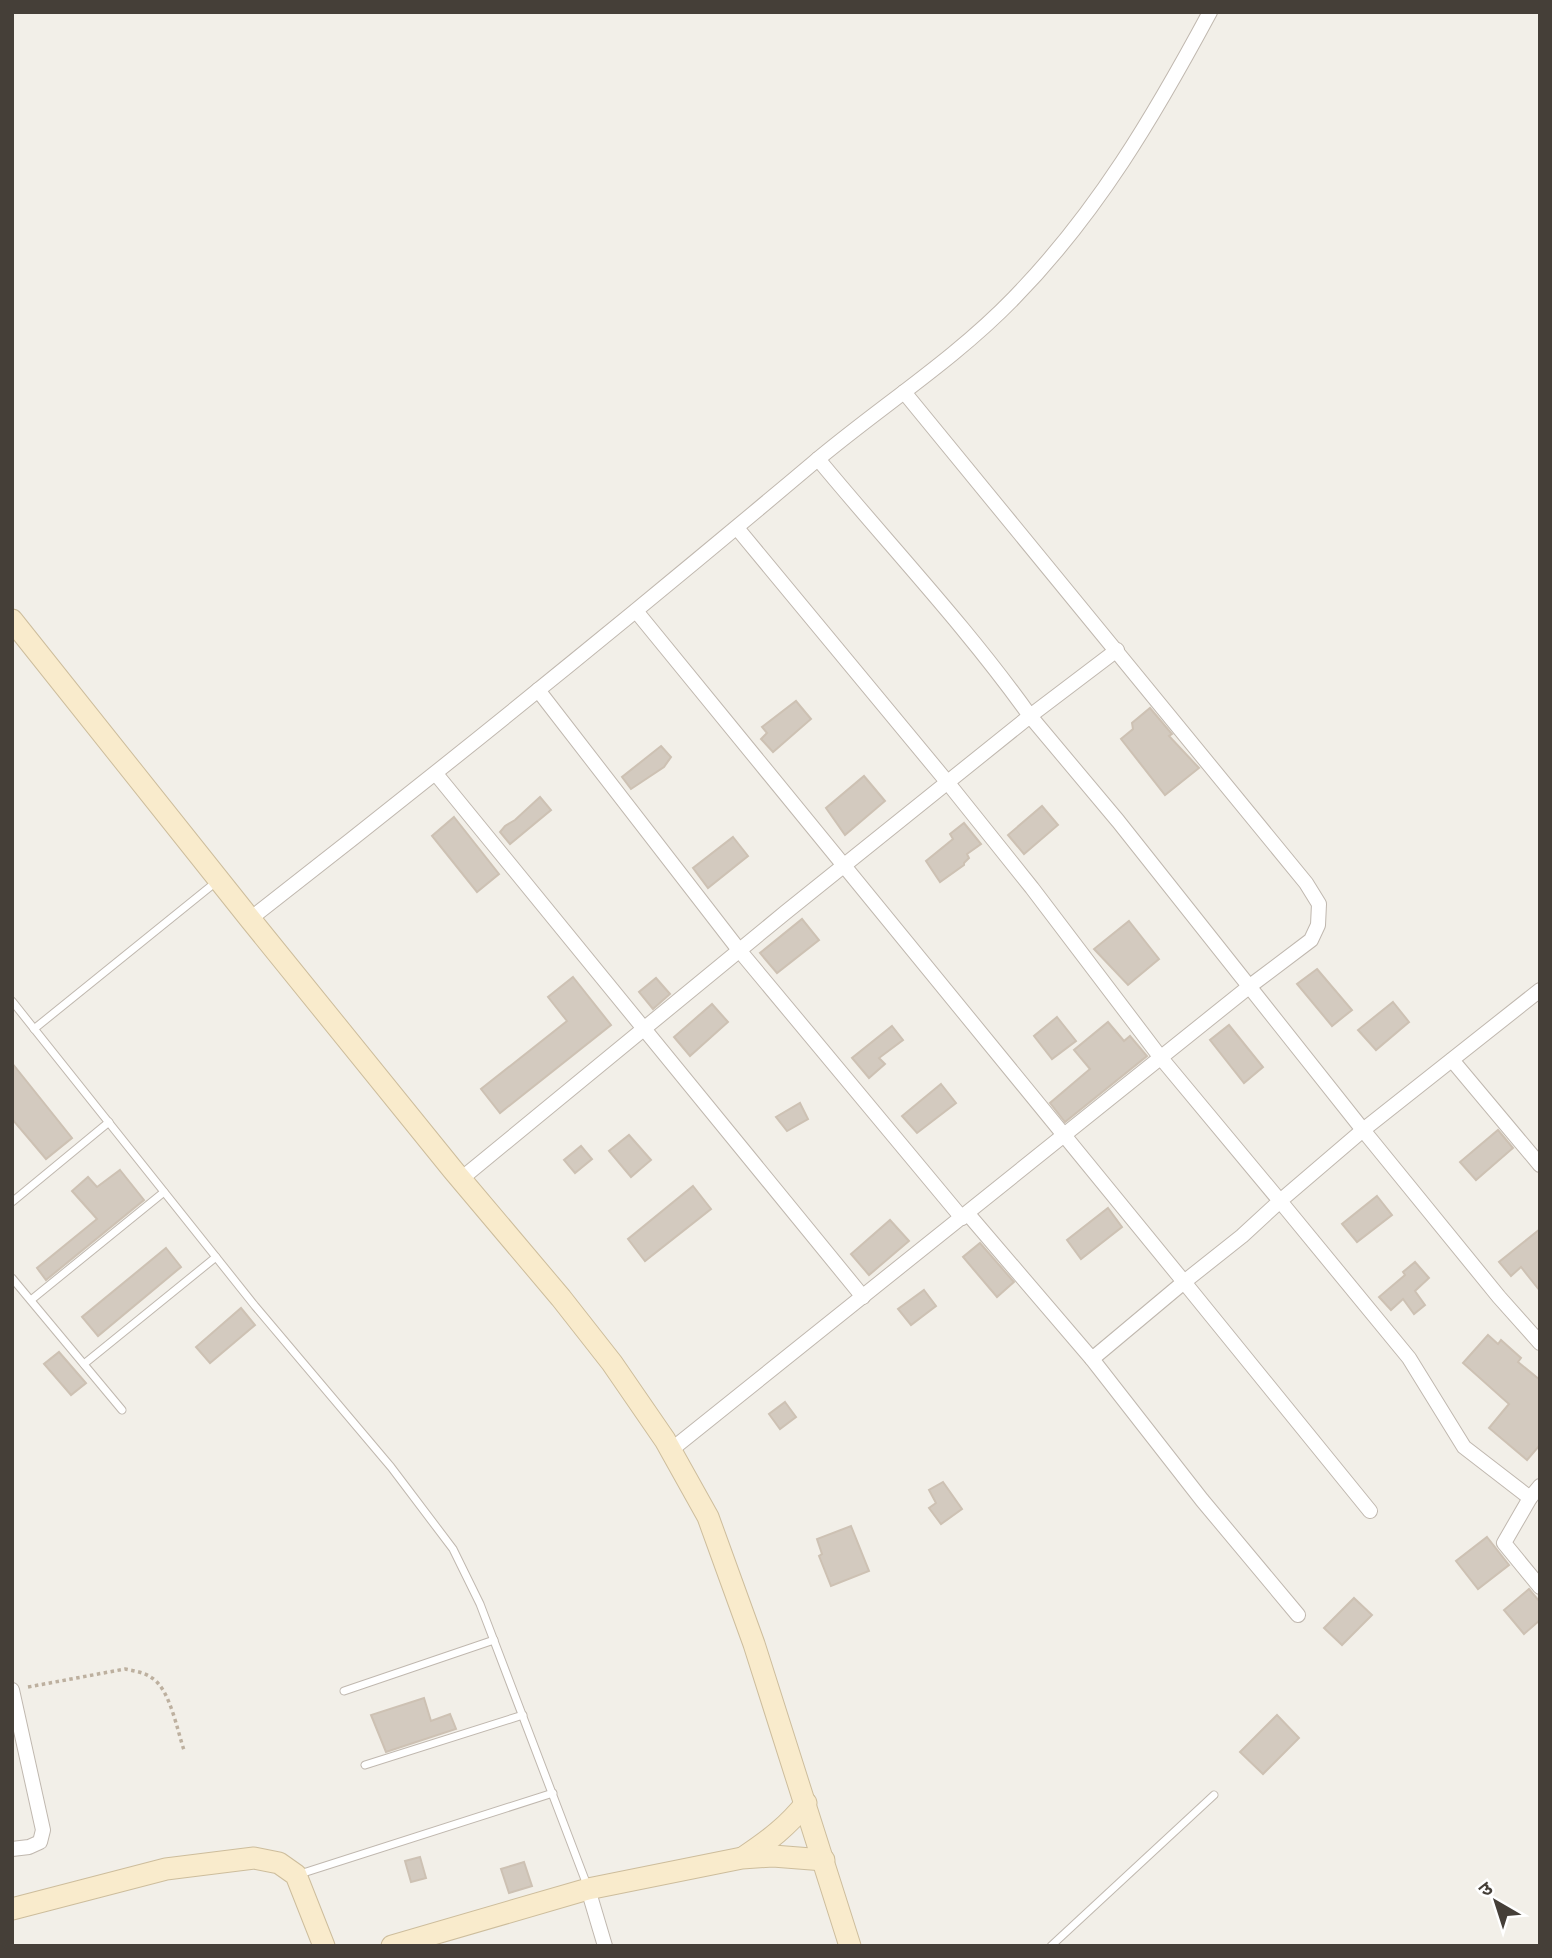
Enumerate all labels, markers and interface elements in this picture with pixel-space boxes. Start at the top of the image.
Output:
north arrow [1461,1867,1531,1937]
text: उ [1473,1875,1498,1902]

